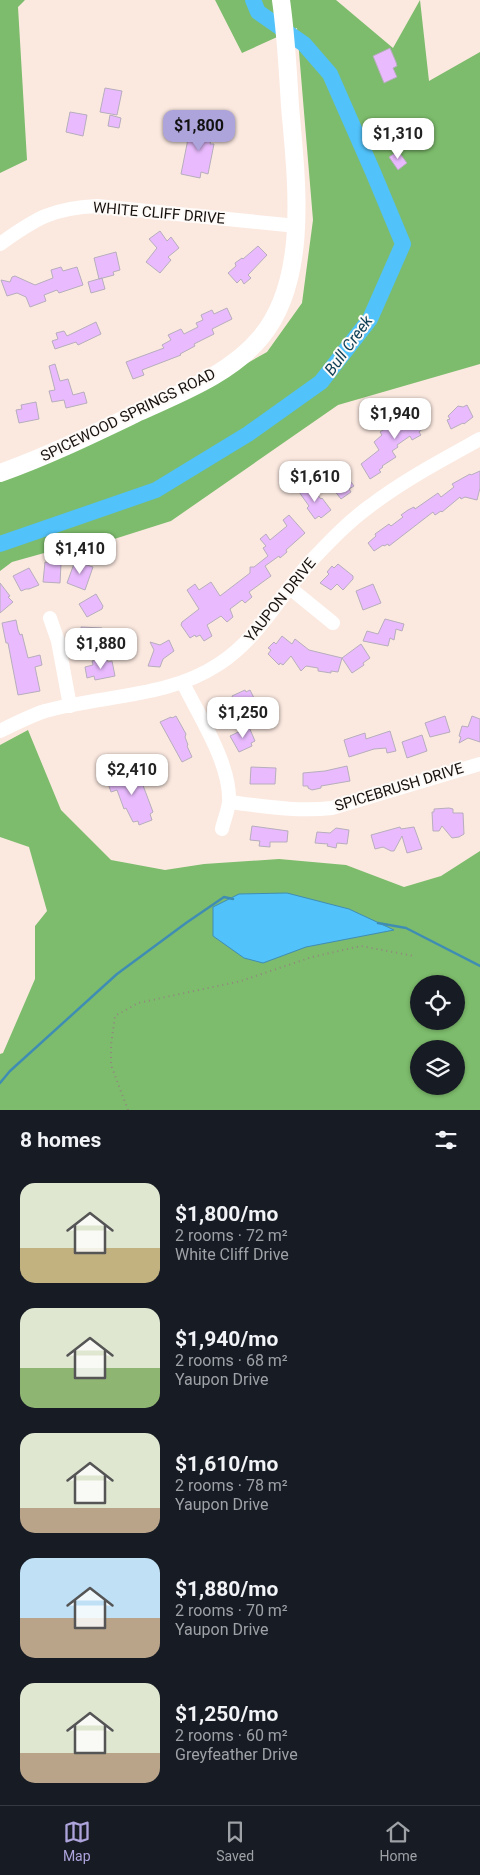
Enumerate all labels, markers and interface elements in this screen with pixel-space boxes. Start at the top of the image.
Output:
pin: $1,800 [158,110,240,152]
text: $1,800 [174,116,224,135]
pin: $1,310 [357,118,439,160]
text: $1,310 [373,124,423,143]
street label: WHITE CLIFF DRIVE [92,198,226,228]
water label: Bull Creek [320,311,377,379]
street label: SPICEWOOD SPRINGS ROAD [38,365,218,465]
pin: $1,940 [354,398,436,440]
text: $1,940 [370,404,420,423]
pin: $1,610 [274,460,356,503]
text: $1,610 [290,467,340,486]
pin: $1,410 [39,532,121,575]
text: $1,410 [55,539,105,558]
street label: YAUPON DRIVE [241,554,320,646]
pin: $1,880 [60,628,142,670]
text: $1,880 [76,634,126,653]
pin: $1,250 [202,696,284,739]
text: $1,250 [218,703,268,722]
pin: $2,410 [91,754,173,796]
street label: SPICEBRUSH DRIVE [332,759,466,815]
text: $2,410 [107,760,157,779]
map controls [410,975,465,1095]
button: locate [410,975,465,1030]
button: layers [410,1040,465,1095]
icon: filters [432,1126,460,1154]
text: 8 homes [20,1128,101,1152]
text: $1,800/mo [175,1202,278,1226]
icon: home [60,1203,120,1263]
text: 2 rooms · 72 m² [175,1226,288,1245]
text: White Cliff Drive [175,1245,289,1264]
text: $1,940/mo [175,1327,278,1351]
icon: home [60,1328,120,1388]
text: 2 rooms · 68 m² [175,1351,288,1370]
text: Yaupon Drive [175,1370,268,1389]
text: $1,610/mo [175,1452,278,1476]
icon: home [60,1453,120,1513]
text: 2 rooms · 78 m² [175,1476,288,1495]
text: Yaupon Drive [175,1495,268,1514]
text: $1,880/mo [175,1577,278,1601]
icon: home [60,1578,120,1638]
text: 2 rooms · 70 m² [175,1601,288,1620]
text: Yaupon Drive [175,1620,268,1639]
text: $1,250/mo [175,1702,278,1726]
icon: home [60,1703,120,1763]
text: 2 rooms · 60 m² [175,1726,288,1745]
text: Greyfeather Drive [175,1745,298,1764]
tab: Map [63,1818,91,1864]
tab: Saved [216,1818,254,1864]
tab: Home [380,1818,417,1864]

